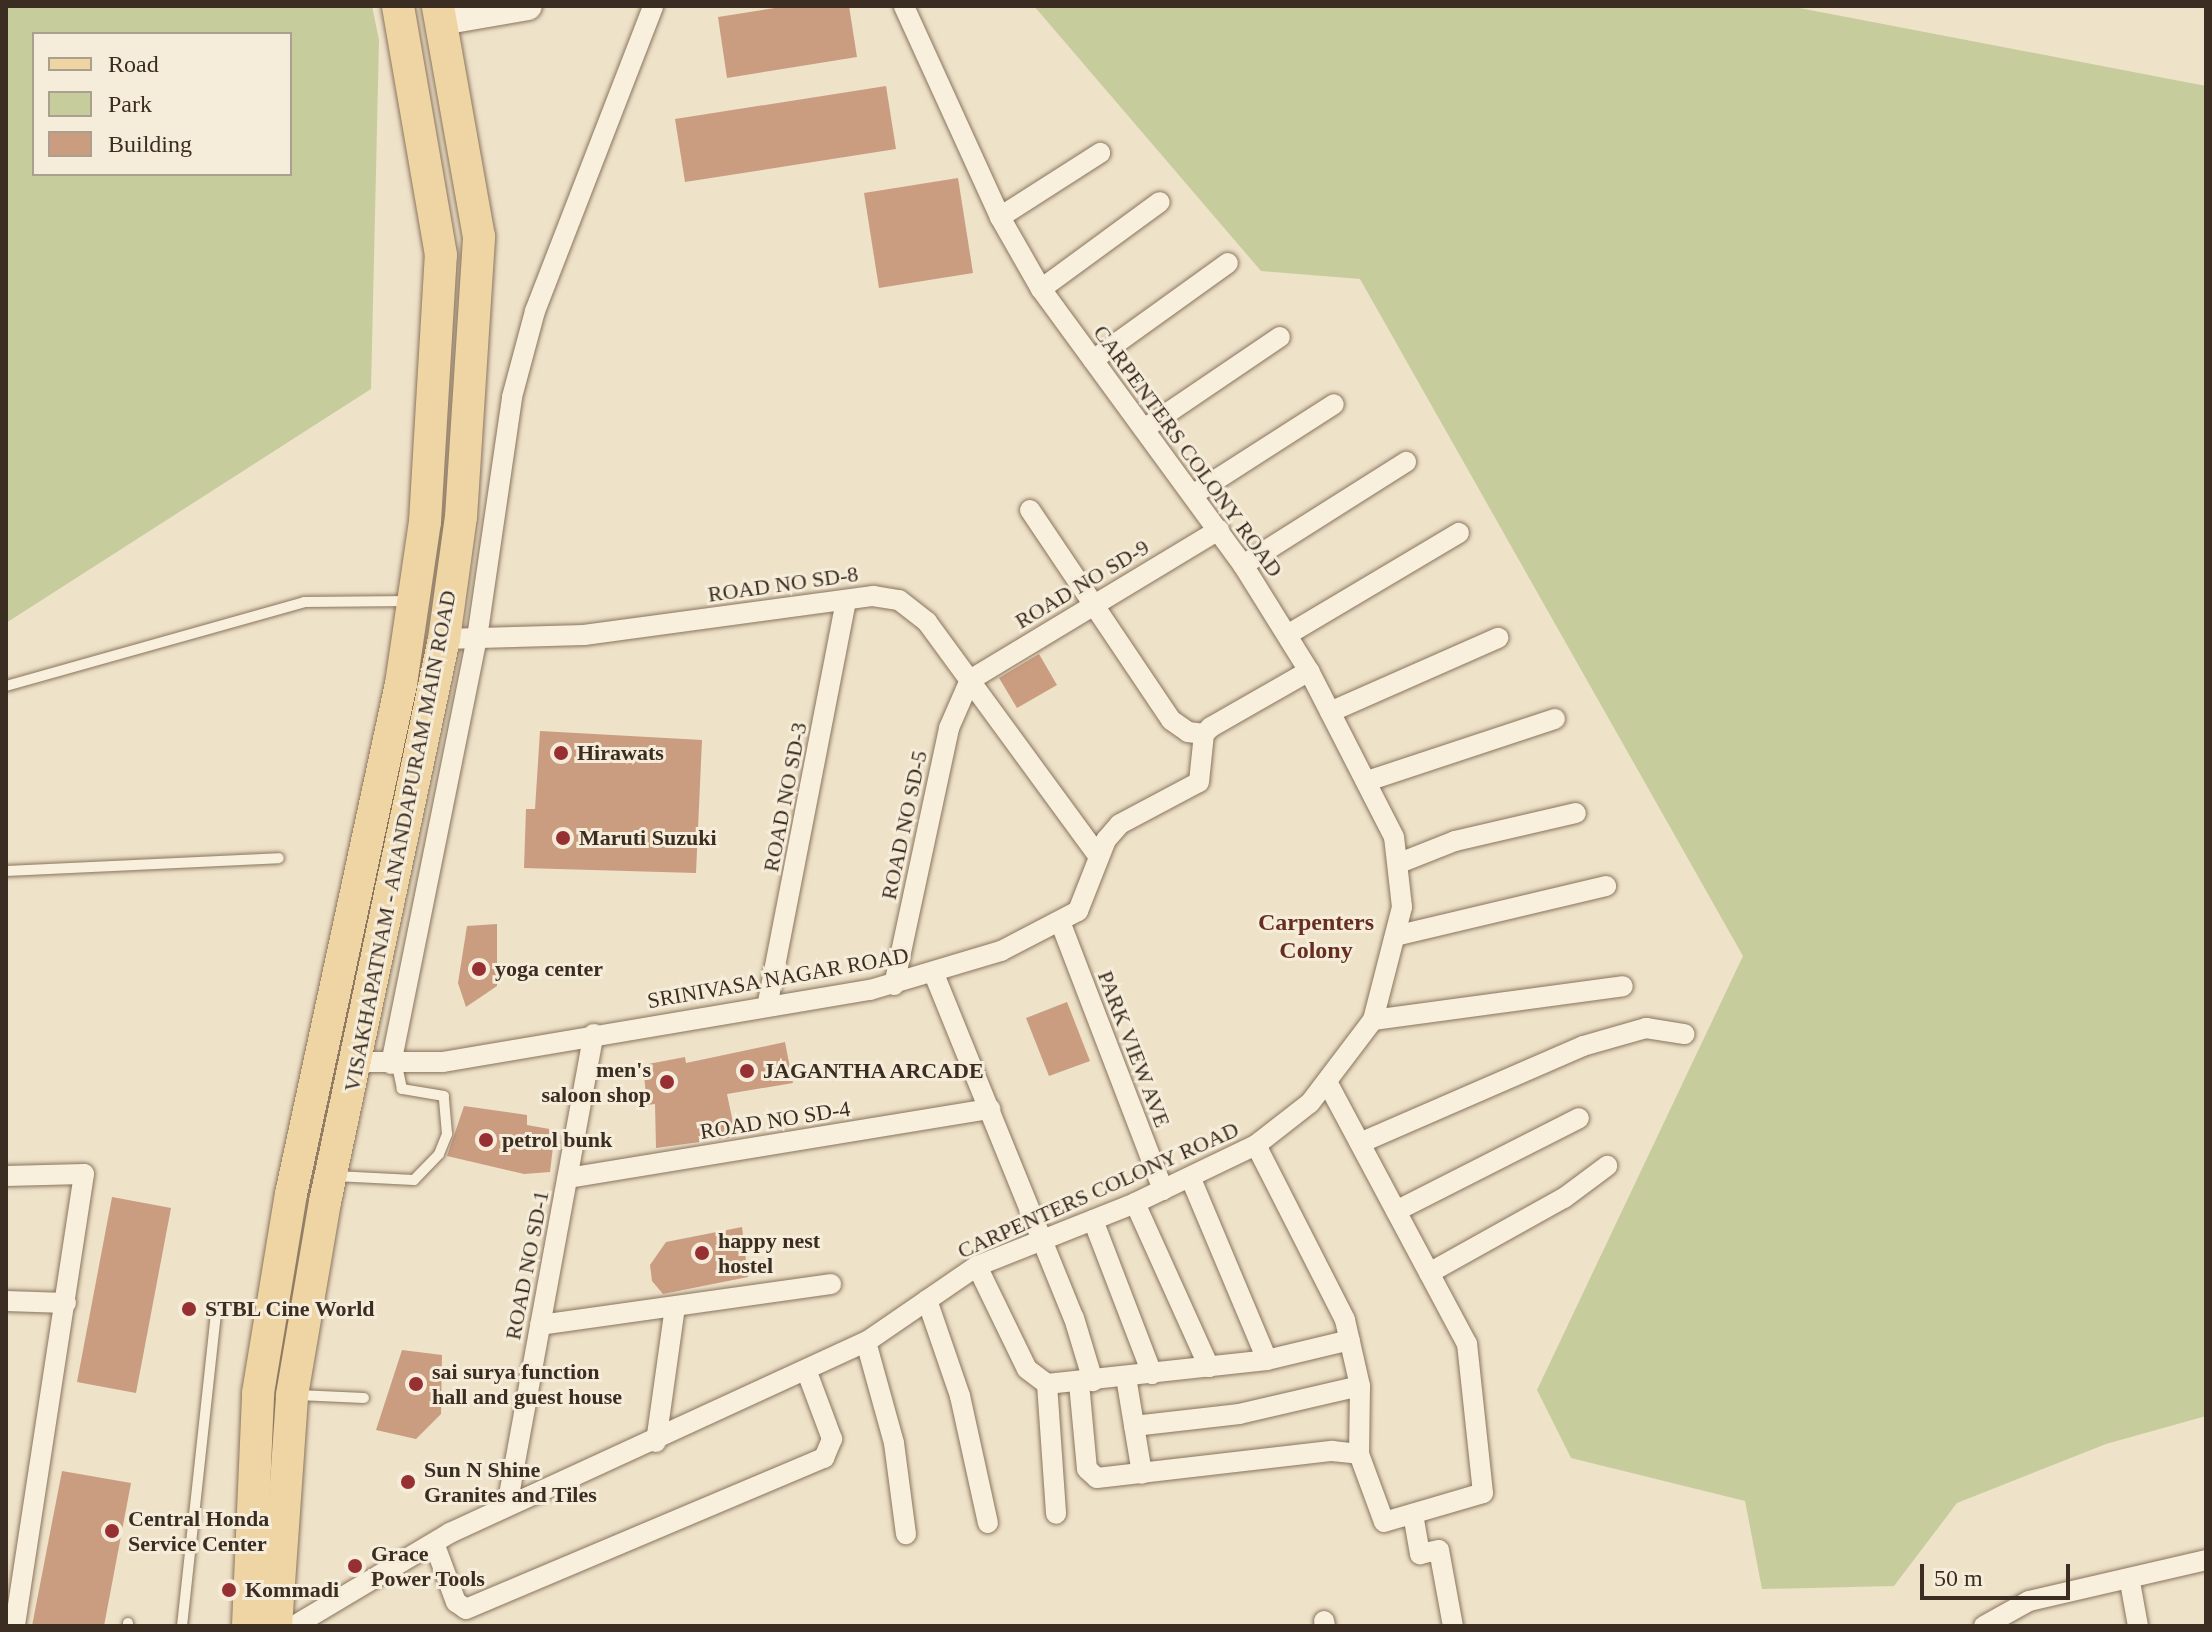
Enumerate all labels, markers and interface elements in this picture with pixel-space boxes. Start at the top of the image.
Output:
legend [32,32,292,176]
text: Road [108,51,159,77]
text: Park [108,91,152,117]
text: Building [108,131,192,157]
street label: CARPENTERS COLONY ROAD [1088,320,1288,582]
street label: ROAD NO SD-9 [1010,534,1154,634]
street label: ROAD NO SD-8 [706,560,860,608]
street label: VISAKHAPATNAM - ANANDAPURAM MAIN ROAD [338,588,462,1094]
street label: ROAD NO SD-3 [758,720,812,874]
place label: Hirawats [577,740,664,766]
marker: Hirawats [552,744,570,762]
street label: ROAD NO SD-5 [875,748,933,902]
place label: Maruti Suzuki [579,825,717,851]
marker: Maruti Suzuki [554,829,572,847]
district label: Carpenters Colony [1258,909,1374,965]
street label: SRINIVASA NAGAR ROAD [645,942,911,1014]
place label: yoga center [495,956,603,982]
marker: yoga center [470,960,488,978]
street label: PARK VIEW AVE [1092,966,1176,1132]
place label: men's saloon shop [542,1056,651,1108]
place label: JAGANTHA ARCADE [763,1058,986,1084]
marker: JAGANTHA ARCADE [738,1062,756,1080]
marker: men's saloon shop [658,1073,676,1091]
street label: ROAD NO SD-4 [698,1095,852,1145]
street label: CARPENTERS COLONY ROAD [953,1116,1243,1264]
place label: petrol bunk [502,1127,612,1153]
marker: petrol bunk [477,1131,495,1149]
street label: ROAD NO SD-1 [500,1188,554,1342]
place label: happy nest hostel [718,1227,820,1278]
marker: happy nest hostel [693,1244,711,1262]
place label: STBL Cine World [205,1296,376,1322]
marker: STBL Cine World [180,1300,198,1318]
place label: sai surya function hall and guest house [432,1358,622,1410]
marker: sai surya function hall and guest house [407,1375,425,1393]
place label: Sun N Shine Granites and Tiles [424,1456,597,1508]
marker: Sun N Shine Granites and Tiles [399,1473,417,1491]
place label: Central Honda Service Center [128,1505,269,1556]
marker: Central Honda Service Center [103,1522,121,1540]
place label: Grace Power Tools [371,1540,486,1592]
scale bar [1924,1548,2074,1598]
marker: Grace Power Tools [346,1557,364,1575]
text: 50 m [1934,1565,1983,1591]
place label: Kommadi [245,1577,339,1603]
marker: Kommadi [220,1581,238,1599]

